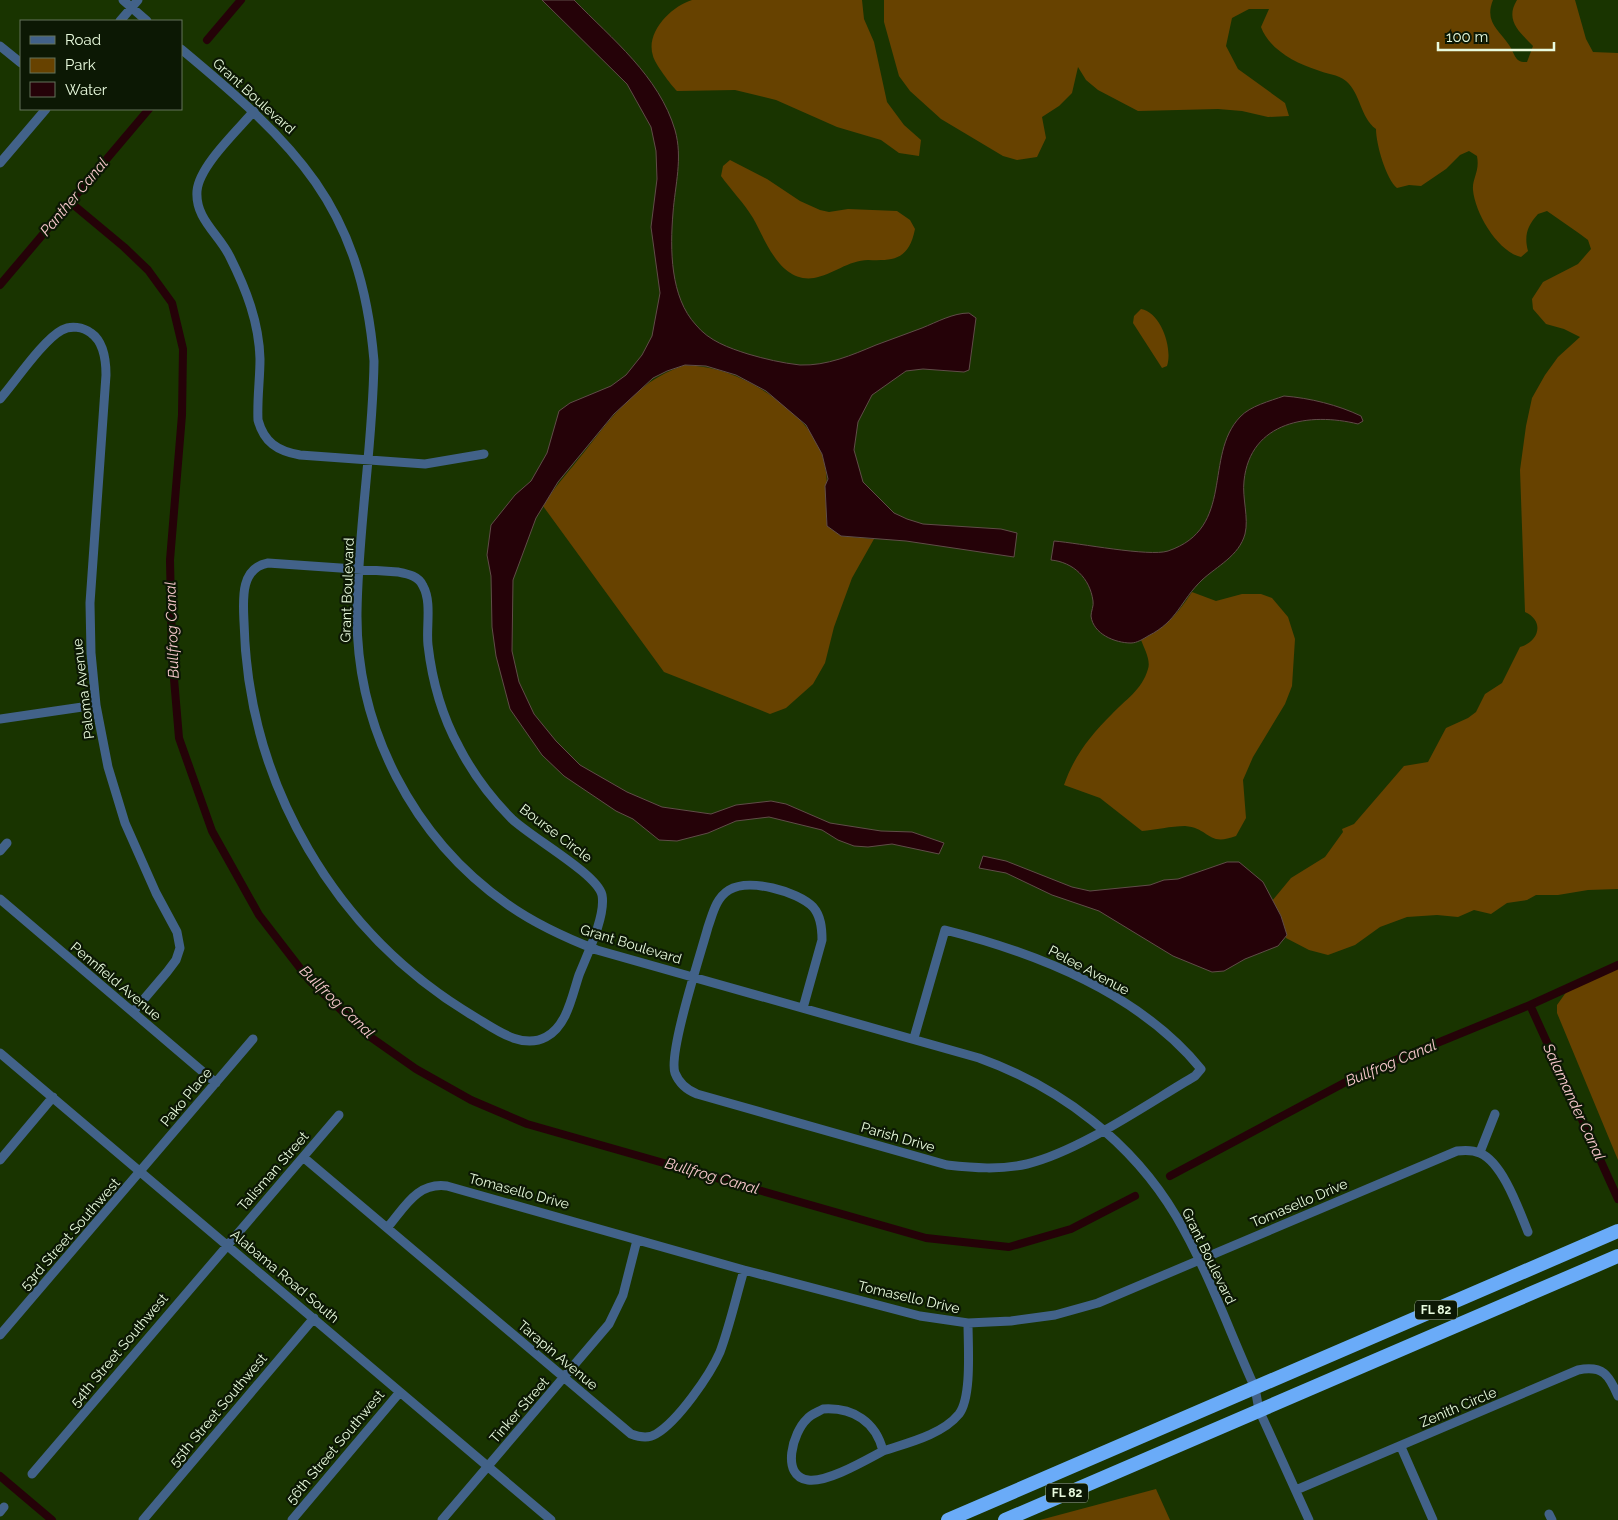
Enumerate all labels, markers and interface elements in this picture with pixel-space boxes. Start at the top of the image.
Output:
legend [20,20,182,110]
scale bar [1438,20,1554,52]
text: 100 m [1446,28,1488,46]
text: Road [65,31,101,49]
street label: Grant Boulevard [210,55,298,137]
text: Park [65,56,96,74]
text: Water [65,81,108,99]
water label: Panther Canal [36,154,112,240]
street label: Grant Boulevard [337,537,357,643]
water label: Bullfrog Canal [161,581,183,679]
street label: Paloma Avenue [69,638,97,740]
street label: Bourse Circle [517,801,595,865]
street label: Grant Boulevard [578,921,684,967]
street label: Pennfield Avenue [68,939,164,1023]
street label: Pelee Avenue [1046,942,1132,998]
water label: Bullfrog Canal [296,962,378,1042]
water label: Bullfrog Canal [1343,1036,1439,1090]
water label: Salamander Canal [1539,1040,1609,1163]
street label: Pako Place [157,1065,215,1129]
street label: Parish Drive [859,1119,937,1155]
street label: Talisman Street [234,1128,312,1214]
water label: Bullfrog Canal [663,1154,761,1198]
street label: Tomasello Drive [467,1170,571,1212]
street label: 53rd Street Southwest [17,1175,123,1293]
street label: Tomasello Drive [1248,1175,1350,1231]
street label: Grant Boulevard [1179,1205,1239,1307]
street label: Alabama Road South [228,1226,342,1326]
street label: Tomasello Drive [857,1278,961,1316]
street label: 54th Street Southwest [67,1290,171,1410]
road number: FL 82 [1415,1300,1457,1320]
street label: Tarapin Avenue [515,1317,601,1393]
street label: 55th Street Southwest [166,1350,270,1470]
street label: Tinker Street [486,1374,552,1446]
street label: Zenith Circle [1417,1384,1499,1430]
street label: 56th Street Southwest [283,1387,387,1507]
road number: FL 82 [1046,1484,1088,1502]

